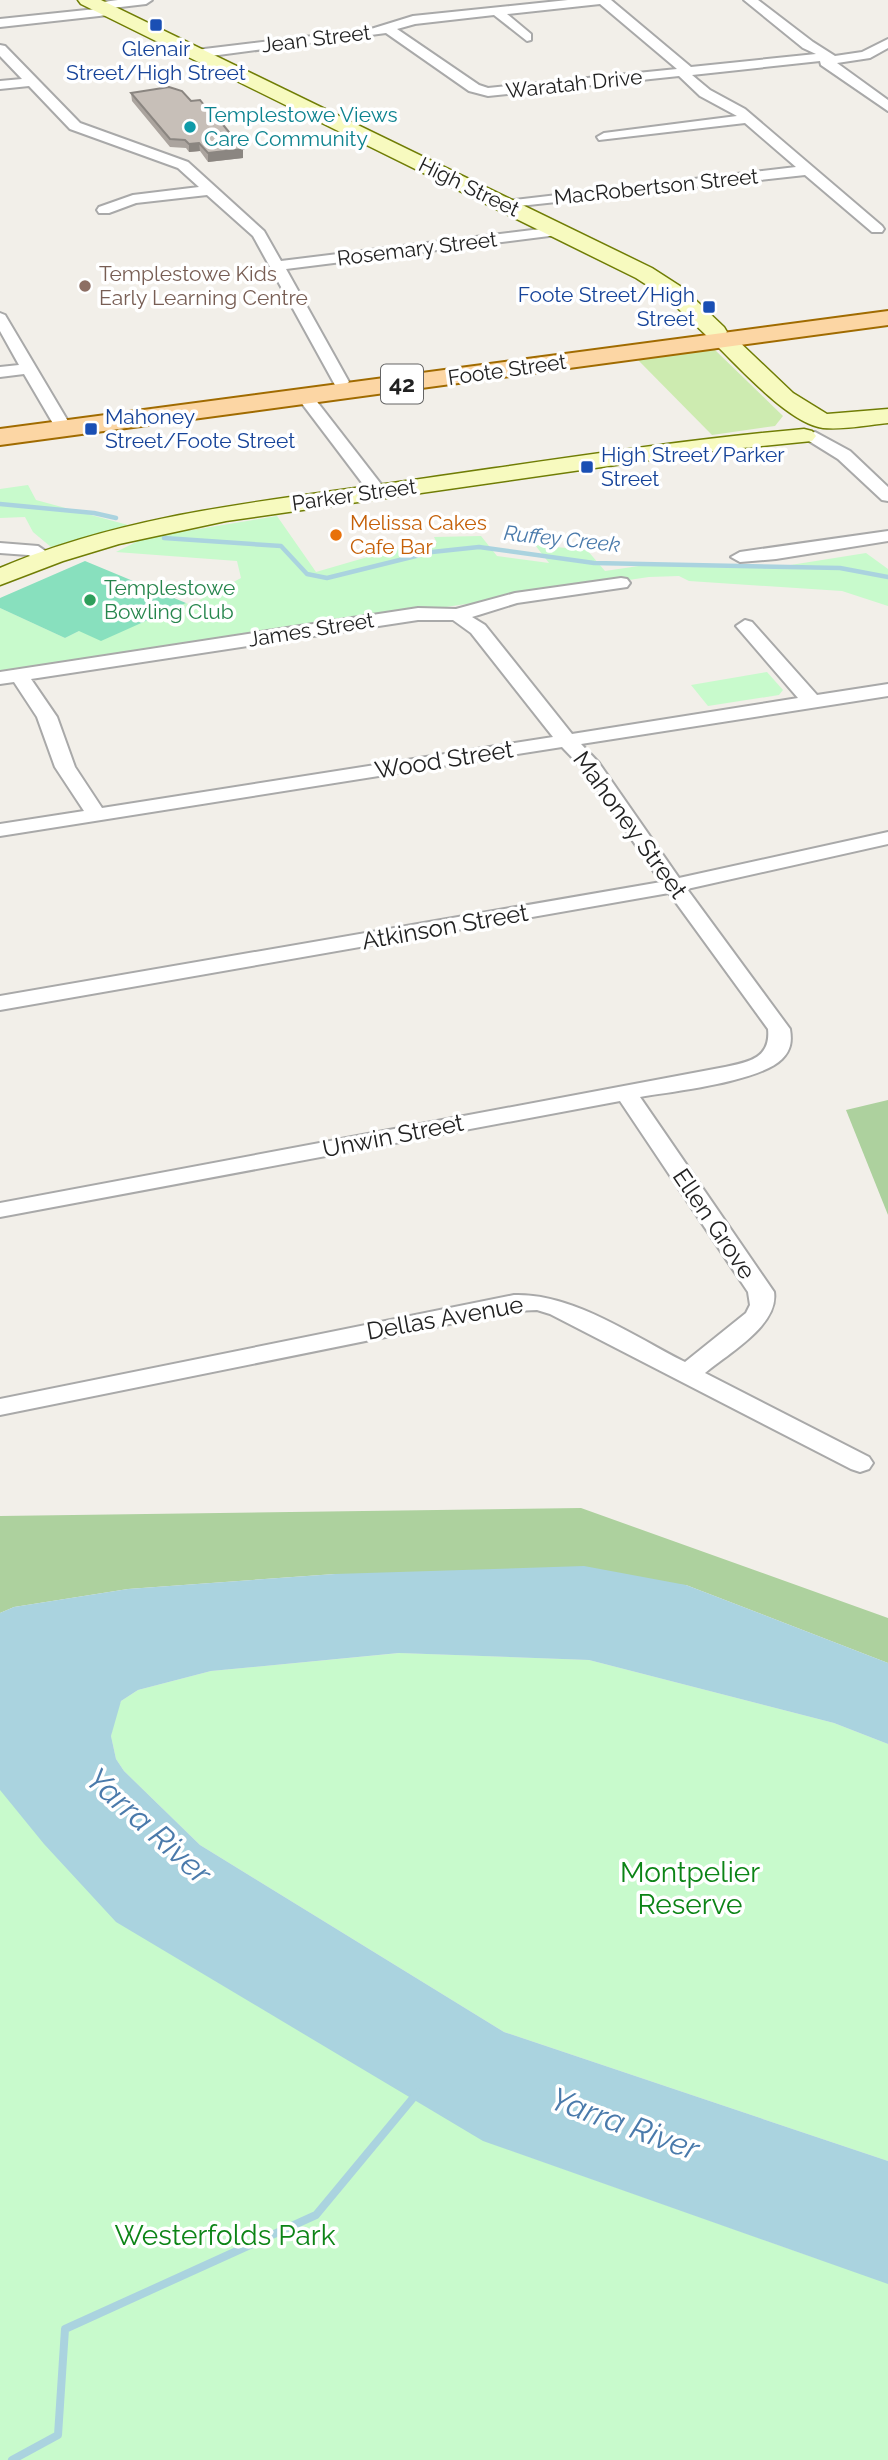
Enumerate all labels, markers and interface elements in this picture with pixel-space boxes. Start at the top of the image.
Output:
marker: Glenair Street/High Street [148,17,164,33]
street label: Jean Street [260,19,372,58]
place label: Glenair Street/High Street [66,36,246,85]
street label: Waratah Drive [504,64,643,103]
place label: Templestowe Views Care Community [204,102,398,151]
marker: Templestowe Views Care Community [182,119,198,135]
street label: High Street [415,151,524,222]
street label: MacRobertson Street [553,163,759,210]
street label: Rosemary Street [336,226,498,271]
place label: Templestowe Kids Early Learning Centre [99,261,308,310]
marker: Templestowe Kids Early Learning Centre [77,278,93,294]
place label: Foote Street/High Street [518,282,695,331]
marker: Foote Street/High Street [701,299,717,315]
street label: Foote Street [446,349,568,390]
road number: 42 [381,364,423,404]
place label: Mahoney Street/Foote Street [105,404,295,453]
marker: Mahoney Street/Foote Street [83,421,99,437]
place label: High Street/Parker Street [601,442,785,491]
marker: High Street/Parker Street [579,459,595,475]
street label: Parker Street [290,473,418,516]
place label: Melissa Cakes Cafe Bar [350,510,487,559]
water label: Ruffey Creek [503,520,621,557]
marker: Melissa Cakes Cafe Bar [328,527,344,543]
place label: Templestowe Bowling Club [104,575,235,624]
marker: Templestowe Bowling Club [82,592,98,608]
street label: James Street [246,607,375,652]
street label: Wood Street [373,734,515,785]
street label: Mahoney Street [567,745,694,904]
street label: Atkinson Street [360,898,530,955]
street label: Unwin Street [320,1108,466,1163]
street label: Ellen Grove [667,1163,762,1285]
street label: Dellas Avenue [364,1289,526,1346]
water label: Yarra River [79,1760,220,1892]
park label: Montpelier Reserve [620,1856,760,1921]
water label: Yarra River [546,2080,705,2168]
park label: Westerfolds Park [114,2219,336,2252]

